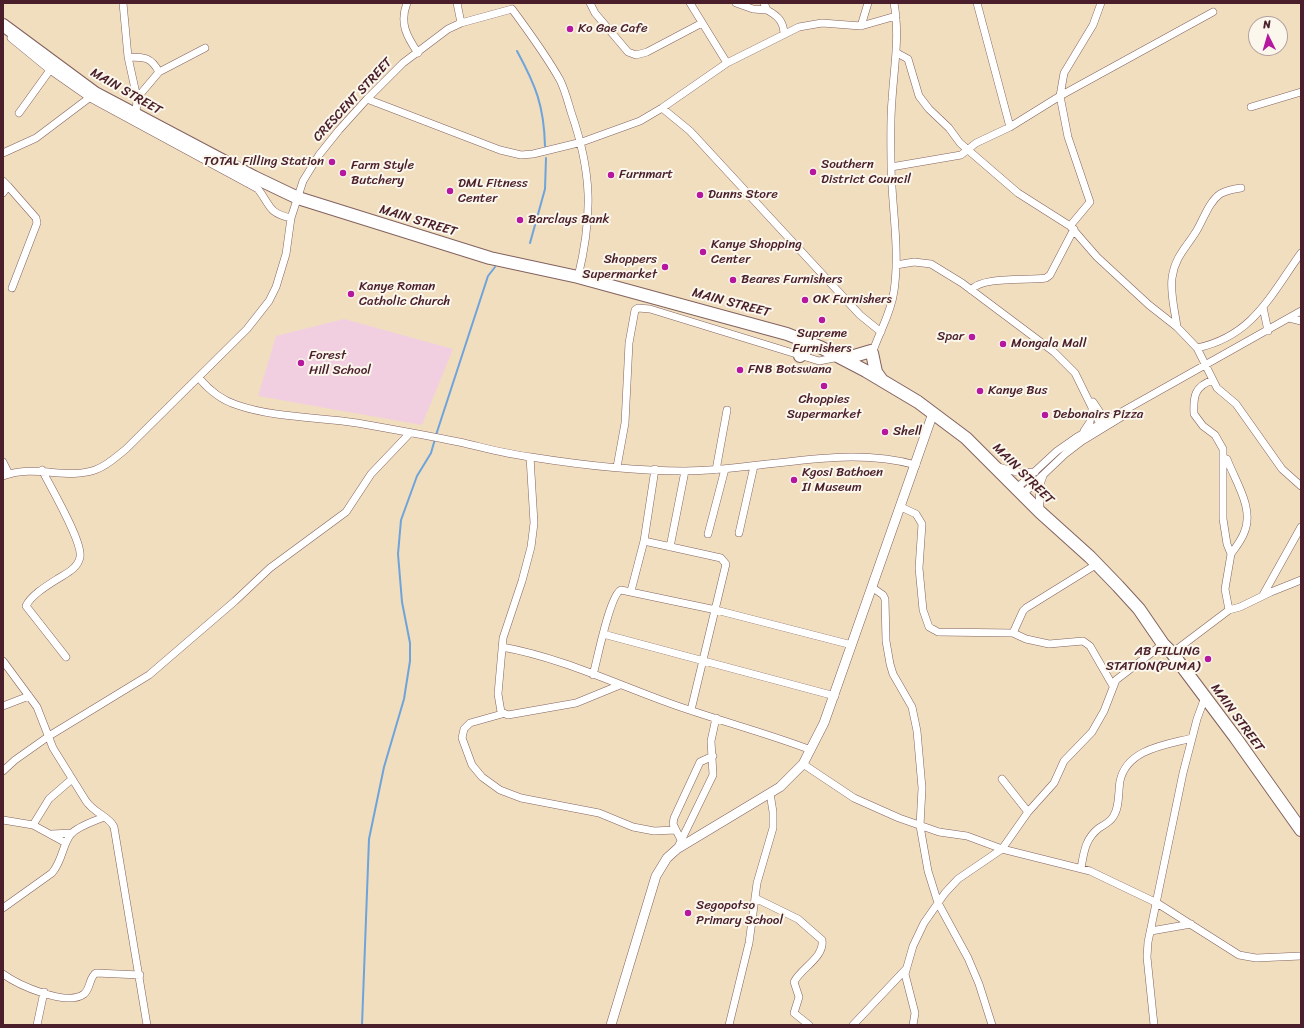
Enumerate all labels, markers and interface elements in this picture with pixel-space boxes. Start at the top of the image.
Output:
text: N [1262,15,1272,34]
north arrow [1248,16,1288,56]
place label: Ko Gae Cafe [578,21,648,37]
marker: Ko Gae Cafe [565,24,575,34]
street label: CRESCENT STREET [310,55,396,145]
street label: MAIN STREET [87,65,165,119]
place label: TOTAL Filling Station [203,154,324,170]
marker: TOTAL Filling Station [327,157,337,167]
place label: Southern District Council [821,157,911,188]
place label: Farm Style Butchery [351,158,414,189]
place label: Furnmart [619,167,673,183]
marker: Southern District Council [808,167,818,177]
marker: Farm Style Butchery [338,168,348,178]
marker: Furnmart [606,170,616,180]
place label: DML Fitness Center [458,176,528,207]
marker: DML Fitness Center [445,186,455,196]
place label: Dunns Store [708,187,778,203]
marker: Dunns Store [695,190,705,200]
street label: MAIN STREET [377,202,459,240]
place label: Barclays Bank [528,212,610,228]
marker: Barclays Bank [515,215,525,225]
place label: Kanye Shopping Center [711,237,802,268]
marker: Kanye Shopping Center [698,247,708,257]
place label: Shoppers Supermarket [582,252,657,283]
marker: Shoppers Supermarket [660,262,670,272]
place label: Beares Furnishers [741,272,842,288]
marker: Beares Furnishers [728,275,738,285]
place label: Kanye Roman Catholic Church [359,279,450,310]
street label: MAIN STREET [690,285,772,321]
marker: Kanye Roman Catholic Church [346,289,356,299]
place label: OK Furnishers [813,292,892,308]
marker: OK Furnishers [800,295,810,305]
marker: Supreme Furnishers [817,315,827,325]
place label: Supreme Furnishers [792,326,852,357]
place label: Spar [937,329,964,345]
marker: Spar [967,332,977,342]
place label: Mongala Mall [1011,336,1086,352]
marker: Mongala Mall [998,339,1008,349]
place label: Forest Hill School [309,348,371,379]
marker: Forest Hill School [296,358,306,368]
place label: FNB Botswana [748,362,831,378]
marker: FNB Botswana [735,365,745,375]
marker: Choppies Supermarket [819,381,829,391]
place label: Kanye Bus [988,383,1047,399]
marker: Kanye Bus [975,386,985,396]
place label: Choppies Supermarket [787,392,861,423]
place label: Debonairs Pizza [1053,407,1143,423]
marker: Debonairs Pizza [1040,410,1050,420]
place label: Shell [893,424,922,440]
marker: Shell [880,427,890,437]
street label: MAIN STREET [989,440,1057,508]
place label: Kgosi Bathoen II Museum [802,465,883,496]
marker: Kgosi Bathoen II Museum [789,475,799,485]
place label: AB FILLING STATION(PUMA) [1106,644,1200,675]
marker: AB FILLING STATION(PUMA) [1203,654,1213,664]
street label: MAIN STREET [1207,681,1267,755]
place label: Segopotso Primary School [696,898,783,929]
marker: Segopotso Primary School [683,908,693,918]

